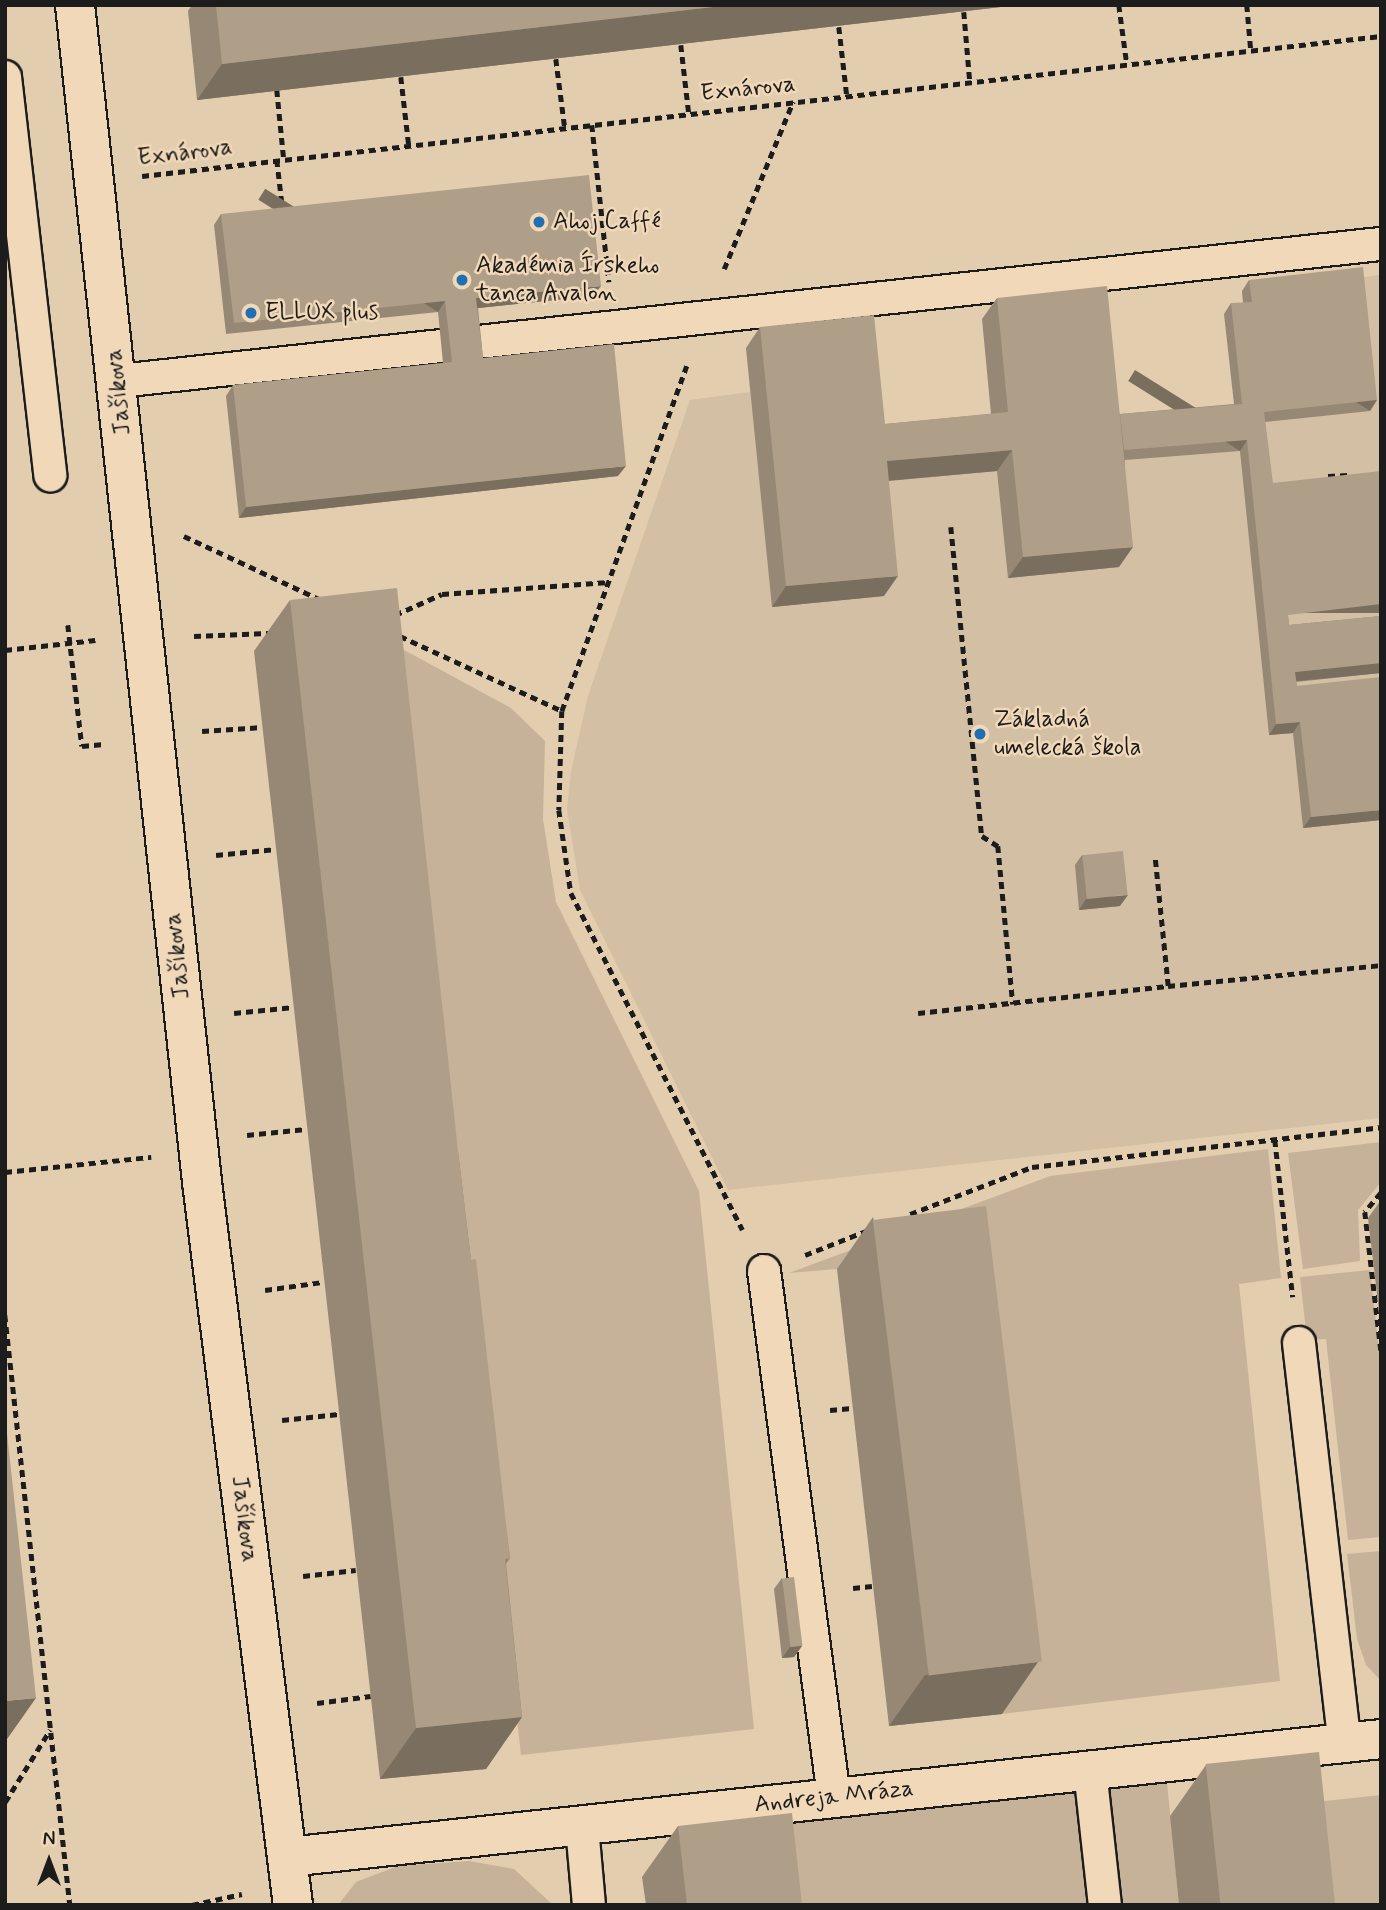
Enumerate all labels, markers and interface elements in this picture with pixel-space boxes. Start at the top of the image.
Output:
street label: Exnárova [699,70,797,108]
street label: Exnárova [136,133,234,173]
place label: Ahoj Caffé [553,208,664,236]
marker: Ahoj Caffé [531,214,547,230]
place label: Akadémia Írskeho tanca Avalon [476,252,659,308]
marker: Akadémia Írskeho tanca Avalon [454,272,470,288]
place label: ELLUX plus [265,299,378,327]
marker: ELLUX plus [243,305,259,321]
street label: Jašíkova [100,347,138,437]
place label: Základná umelecká škola [994,706,1142,762]
marker: Základná umelecká škola [972,726,988,742]
street label: Jašíkova [159,911,197,1001]
street label: Jašíkova [224,1474,264,1564]
street label: Andreja Mráza [754,1774,914,1820]
north arrow [14,1826,84,1896]
text: N [43,1827,55,1852]

